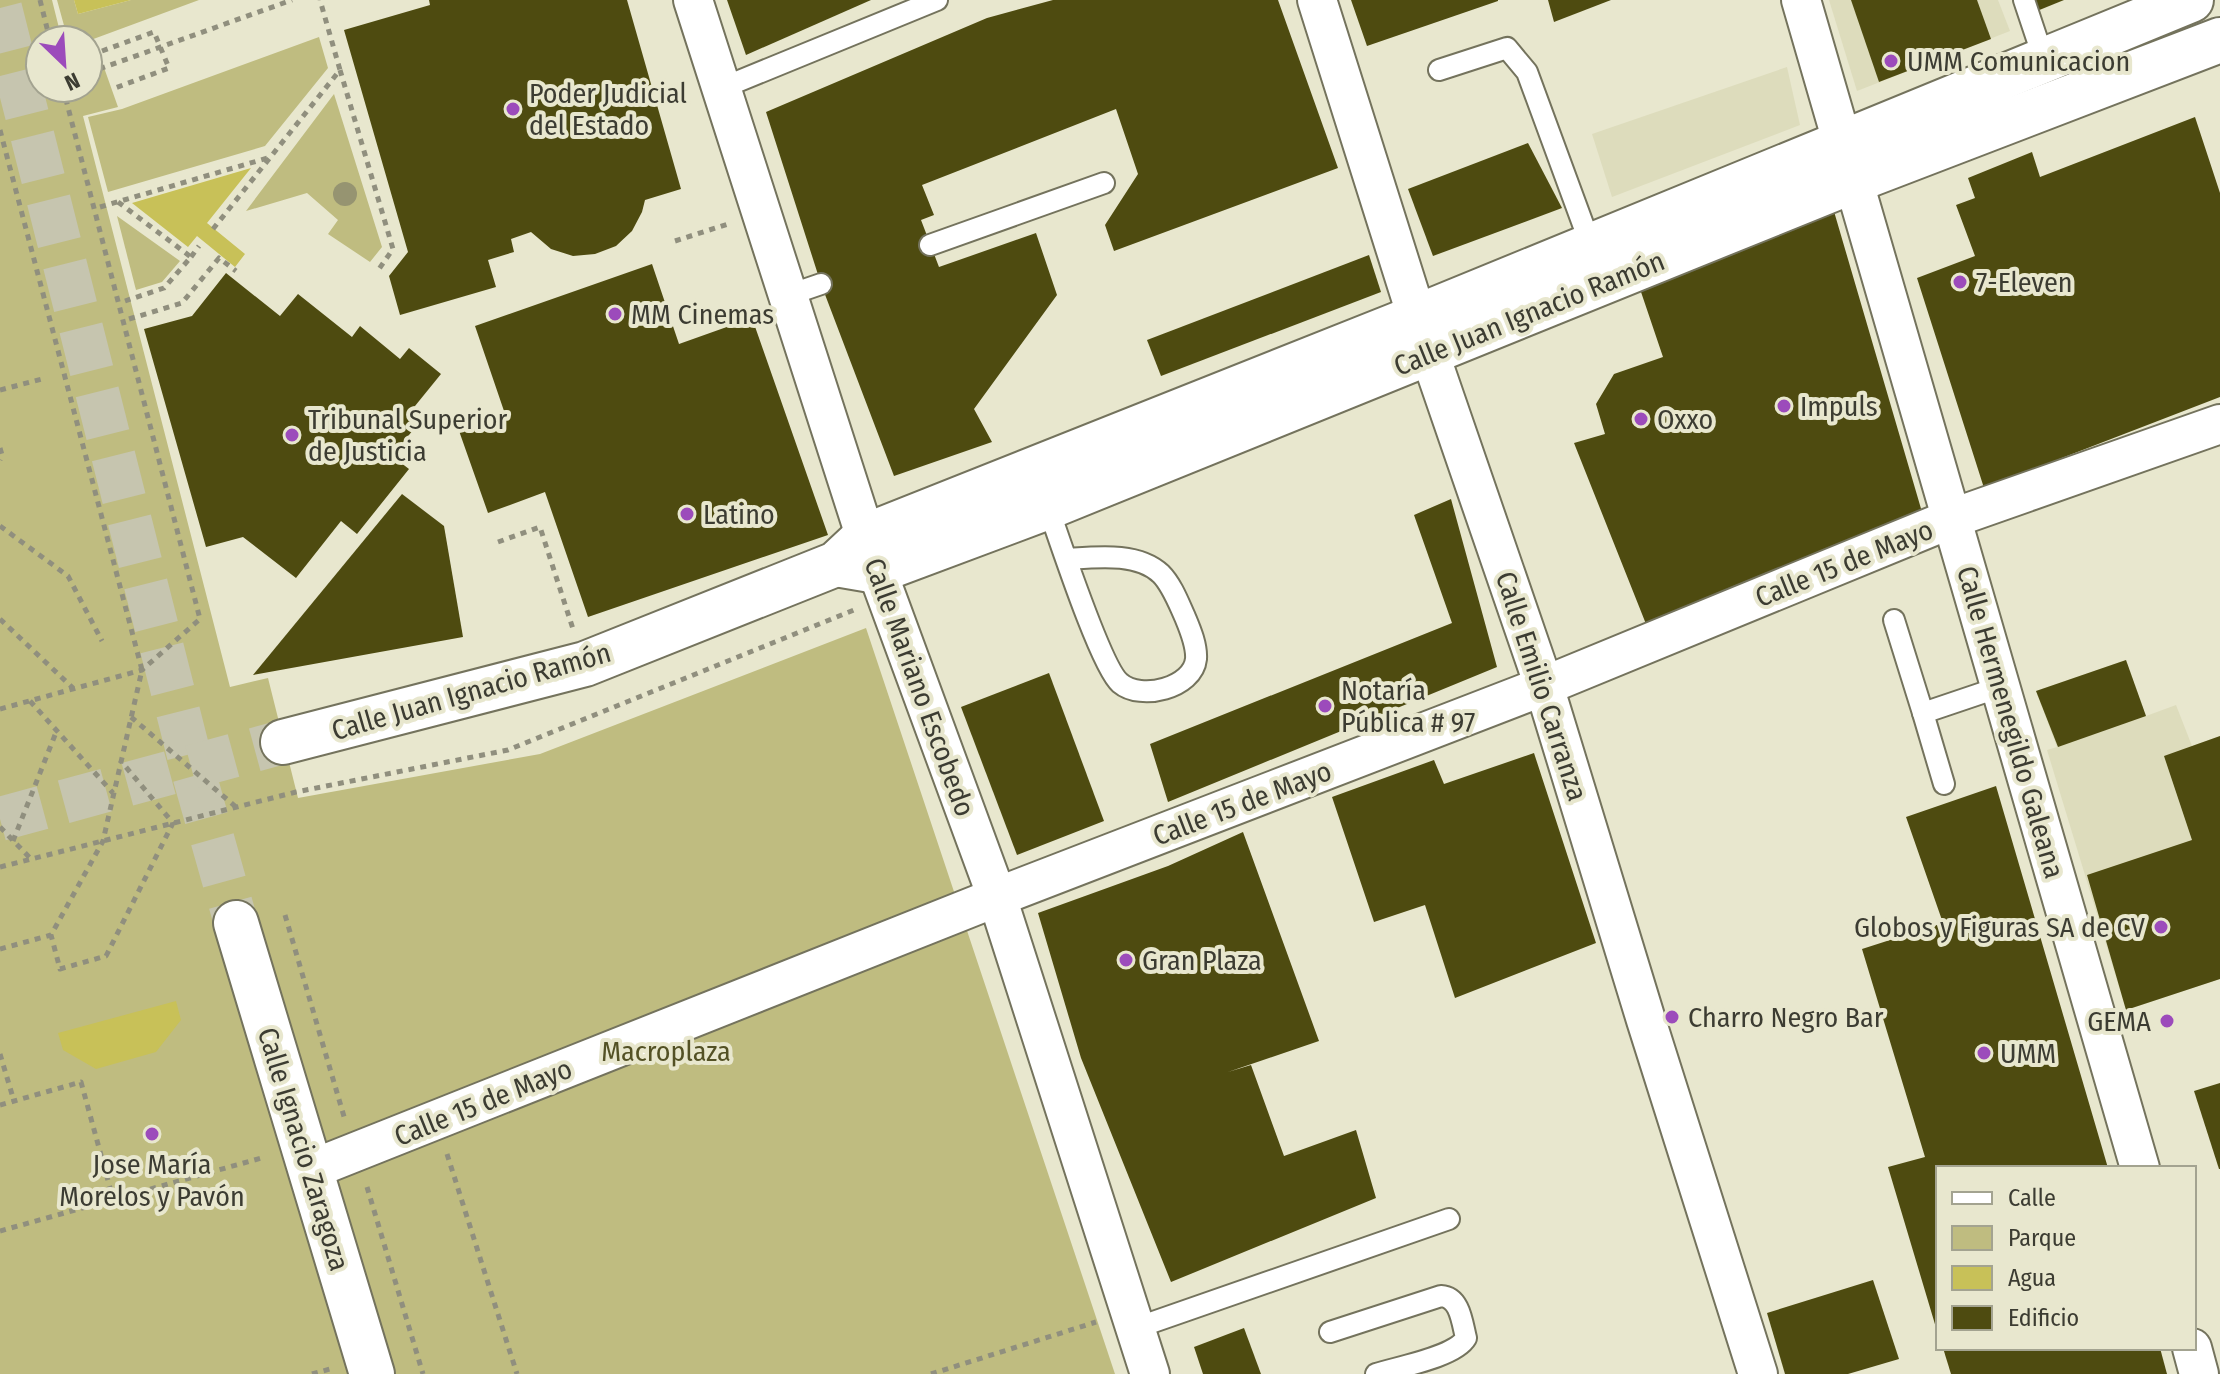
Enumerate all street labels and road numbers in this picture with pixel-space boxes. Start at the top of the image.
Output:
street label: Calle Juan Ignacio Ramón [1389,244,1669,383]
street label: Calle 15 de Mayo [1751,513,1938,614]
street label: Calle Mariano Escobedo [857,554,982,821]
street label: Calle Hermenegildo Galeana [1950,562,2071,882]
street label: Calle Emilio Carranza [1489,567,1594,805]
street label: Calle Juan Ignacio Ramón [328,636,615,747]
street label: Calle 15 de Mayo [1148,754,1336,853]
street label: Calle Ignacio Zaragoza [251,1024,356,1275]
street label: Calle 15 de Mayo [390,1052,577,1153]

